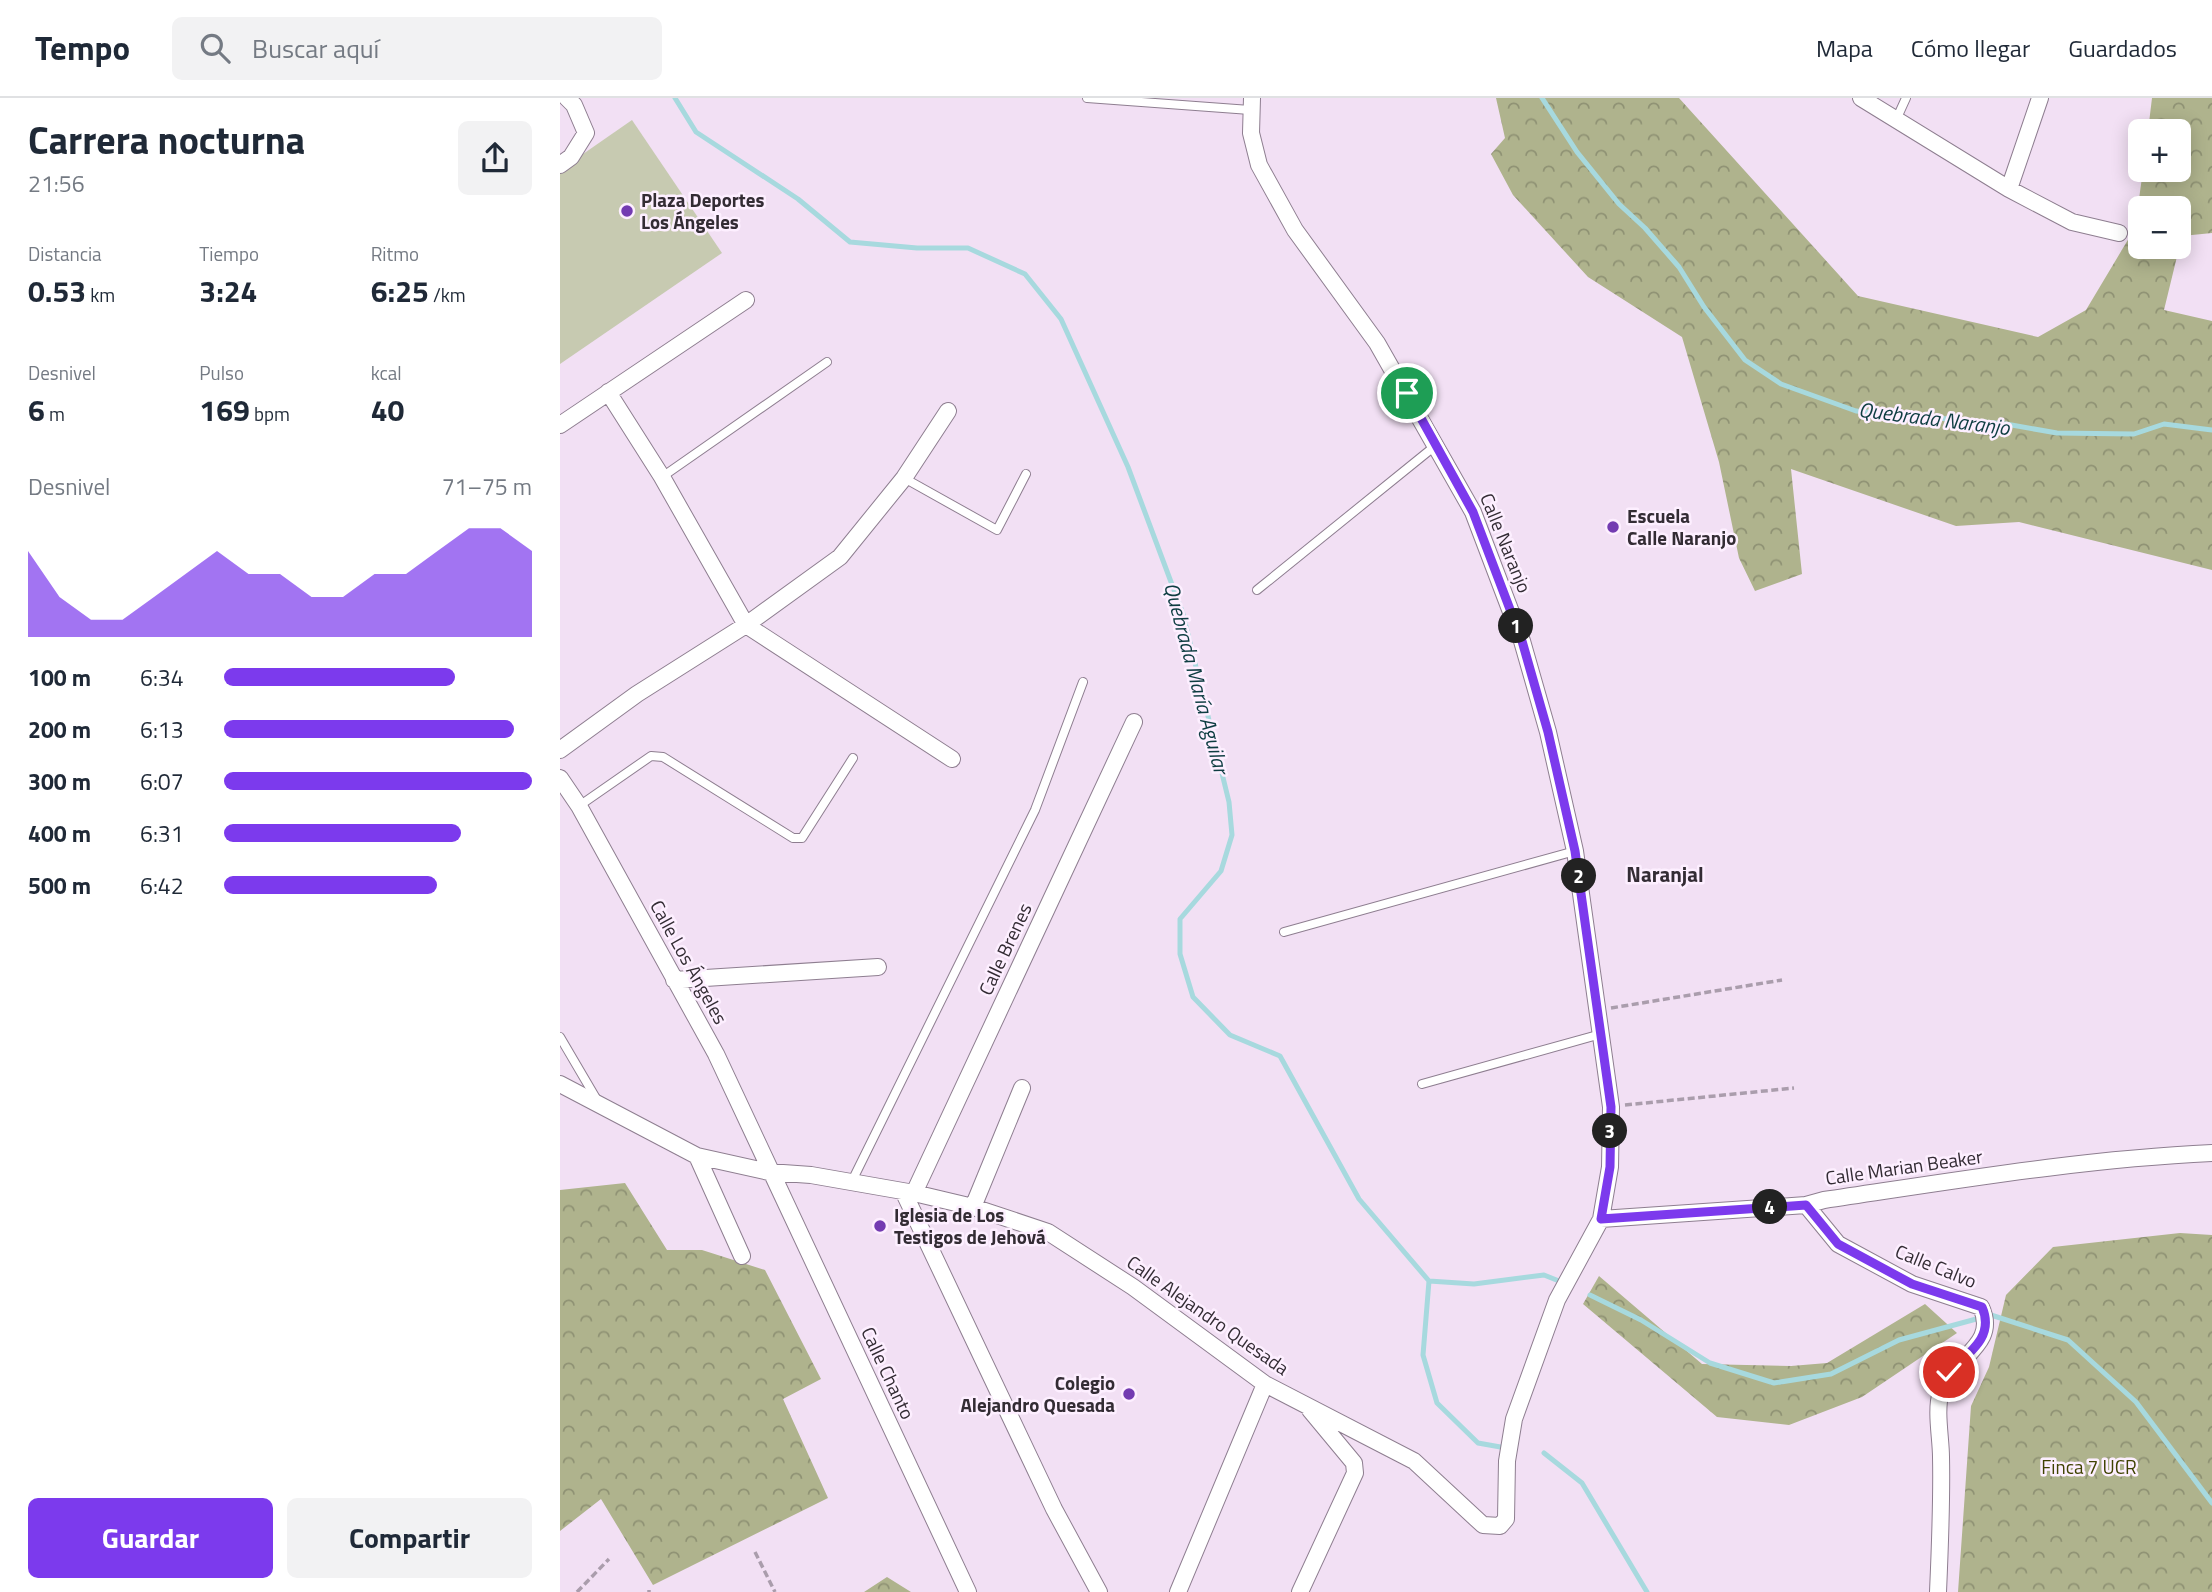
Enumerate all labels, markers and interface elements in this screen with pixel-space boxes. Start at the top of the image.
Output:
search box [172,17,662,80]
text: Tempo [35,23,130,73]
icon: search [196,29,234,67]
text: Buscar aquí [252,29,379,68]
text: Mapa [1816,30,1873,66]
text: Cómo llegar [1911,30,2030,66]
text: Guardados [2068,30,2177,66]
text: Carrera nocturna [28,111,305,169]
map controls [2128,119,2191,259]
button: + [2128,119,2191,182]
button: share [458,121,532,195]
text: 21:56 [28,166,85,201]
place label: Plaza Deportes Los Ángeles [641,185,764,236]
button: − [2128,196,2191,259]
marker: Plaza Deportes Los Ángeles [619,203,635,219]
text: Distancia [28,239,102,268]
text: Tiempo [199,239,259,268]
text: Ritmo [371,239,419,268]
text: 0.53 [28,268,86,314]
text: 3:24 [199,268,257,314]
text: 6:25 [371,268,429,314]
text: km [86,280,115,309]
text: /km [429,280,466,309]
text: Desnivel [28,358,96,387]
text: Pulso [199,358,244,387]
text: kcal [371,358,402,387]
pin [1377,363,1437,423]
icon: arrive [1388,374,1426,412]
text: 6 [28,387,45,433]
text: 169 [199,387,250,433]
text: 40 [371,387,404,433]
water label: Quebrada Naranjo [1857,393,2012,443]
text: m [45,399,65,428]
text: bpm [250,399,290,428]
text: Desnivel [28,469,110,504]
text: 71–75 m [442,469,532,504]
street label: Calle Naranjo [1473,489,1540,597]
place label: Escuela Calle Naranjo [1627,501,1736,552]
marker: Escuela Calle Naranjo [1605,519,1621,535]
water label: Quebrada María Aguilar [1156,579,1239,779]
pin: 1 [1499,608,1534,644]
text: 1 [1510,611,1521,640]
text: 100 m [28,660,91,695]
text: 6:34 [140,660,184,695]
text: 200 m [28,712,91,747]
text: 6:13 [140,712,184,747]
text: 300 m [28,764,91,799]
text: 6:07 [140,764,184,799]
text: 400 m [28,816,91,851]
text: 6:31 [140,816,184,851]
pin: 2 [1562,858,1596,894]
district label: Naranjal [1626,858,1704,890]
text: 2 [1573,861,1584,890]
text: 500 m [28,868,91,903]
text: 6:42 [140,868,184,903]
street label: Calle Los Ángeles [643,894,736,1029]
street label: Calle Brenes [971,898,1039,1000]
pin: 3 [1592,1114,1628,1148]
text: 3 [1604,1116,1615,1145]
street label: Calle Marian Beaker [1823,1141,1985,1192]
pin: 4 [1752,1190,1788,1224]
text: 4 [1764,1192,1775,1221]
place label: Iglesia de Los Testigos de Jehová [894,1200,1046,1251]
marker: Iglesia de Los Testigos de Jehová [872,1218,888,1234]
street label: Calle Calvo [1891,1236,1981,1295]
street label: Calle Alejandro Quesada [1121,1248,1296,1382]
street label: Calle Chanto [854,1322,923,1424]
pin [1919,1342,1979,1402]
icon: check [1930,1353,1968,1391]
place label: Colegio Alejandro Quesada [960,1368,1115,1419]
marker: Colegio Alejandro Quesada [1121,1386,1137,1402]
park label: Finca 7 UCR [2041,1452,2137,1481]
button: Guardar [28,1498,273,1578]
button: Compartir [287,1498,532,1578]

